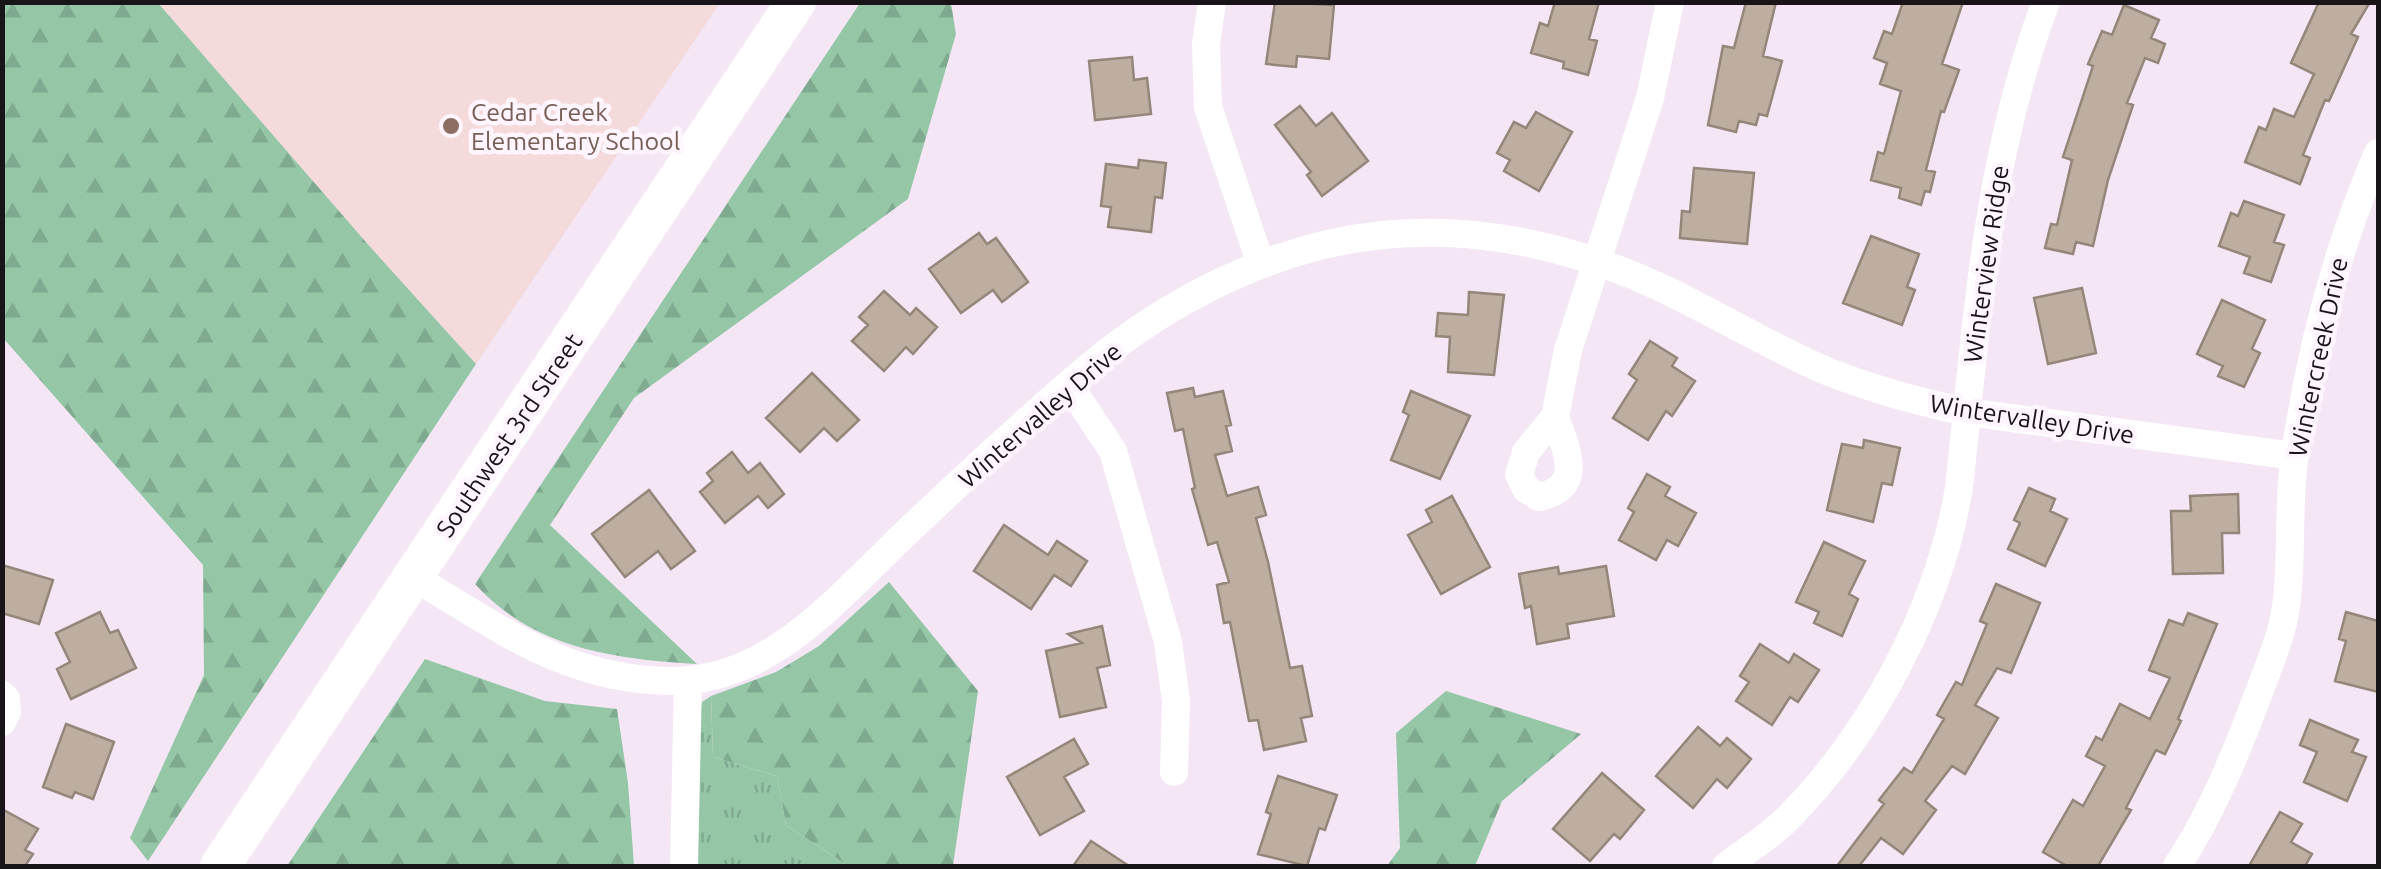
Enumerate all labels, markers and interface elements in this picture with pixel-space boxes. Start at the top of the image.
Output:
place label: Cedar Creek Elementary School [471,98,680,155]
marker: Cedar Creek Elementary School [440,115,462,137]
street label: Winterview Ridge [1958,163,2014,365]
street label: Wintercreek Drive [2283,255,2353,459]
street label: Southwest 3rd Street [430,328,588,542]
street label: Wintervalley Drive [953,337,1127,493]
street label: Wintervalley Drive [1928,389,2136,449]

